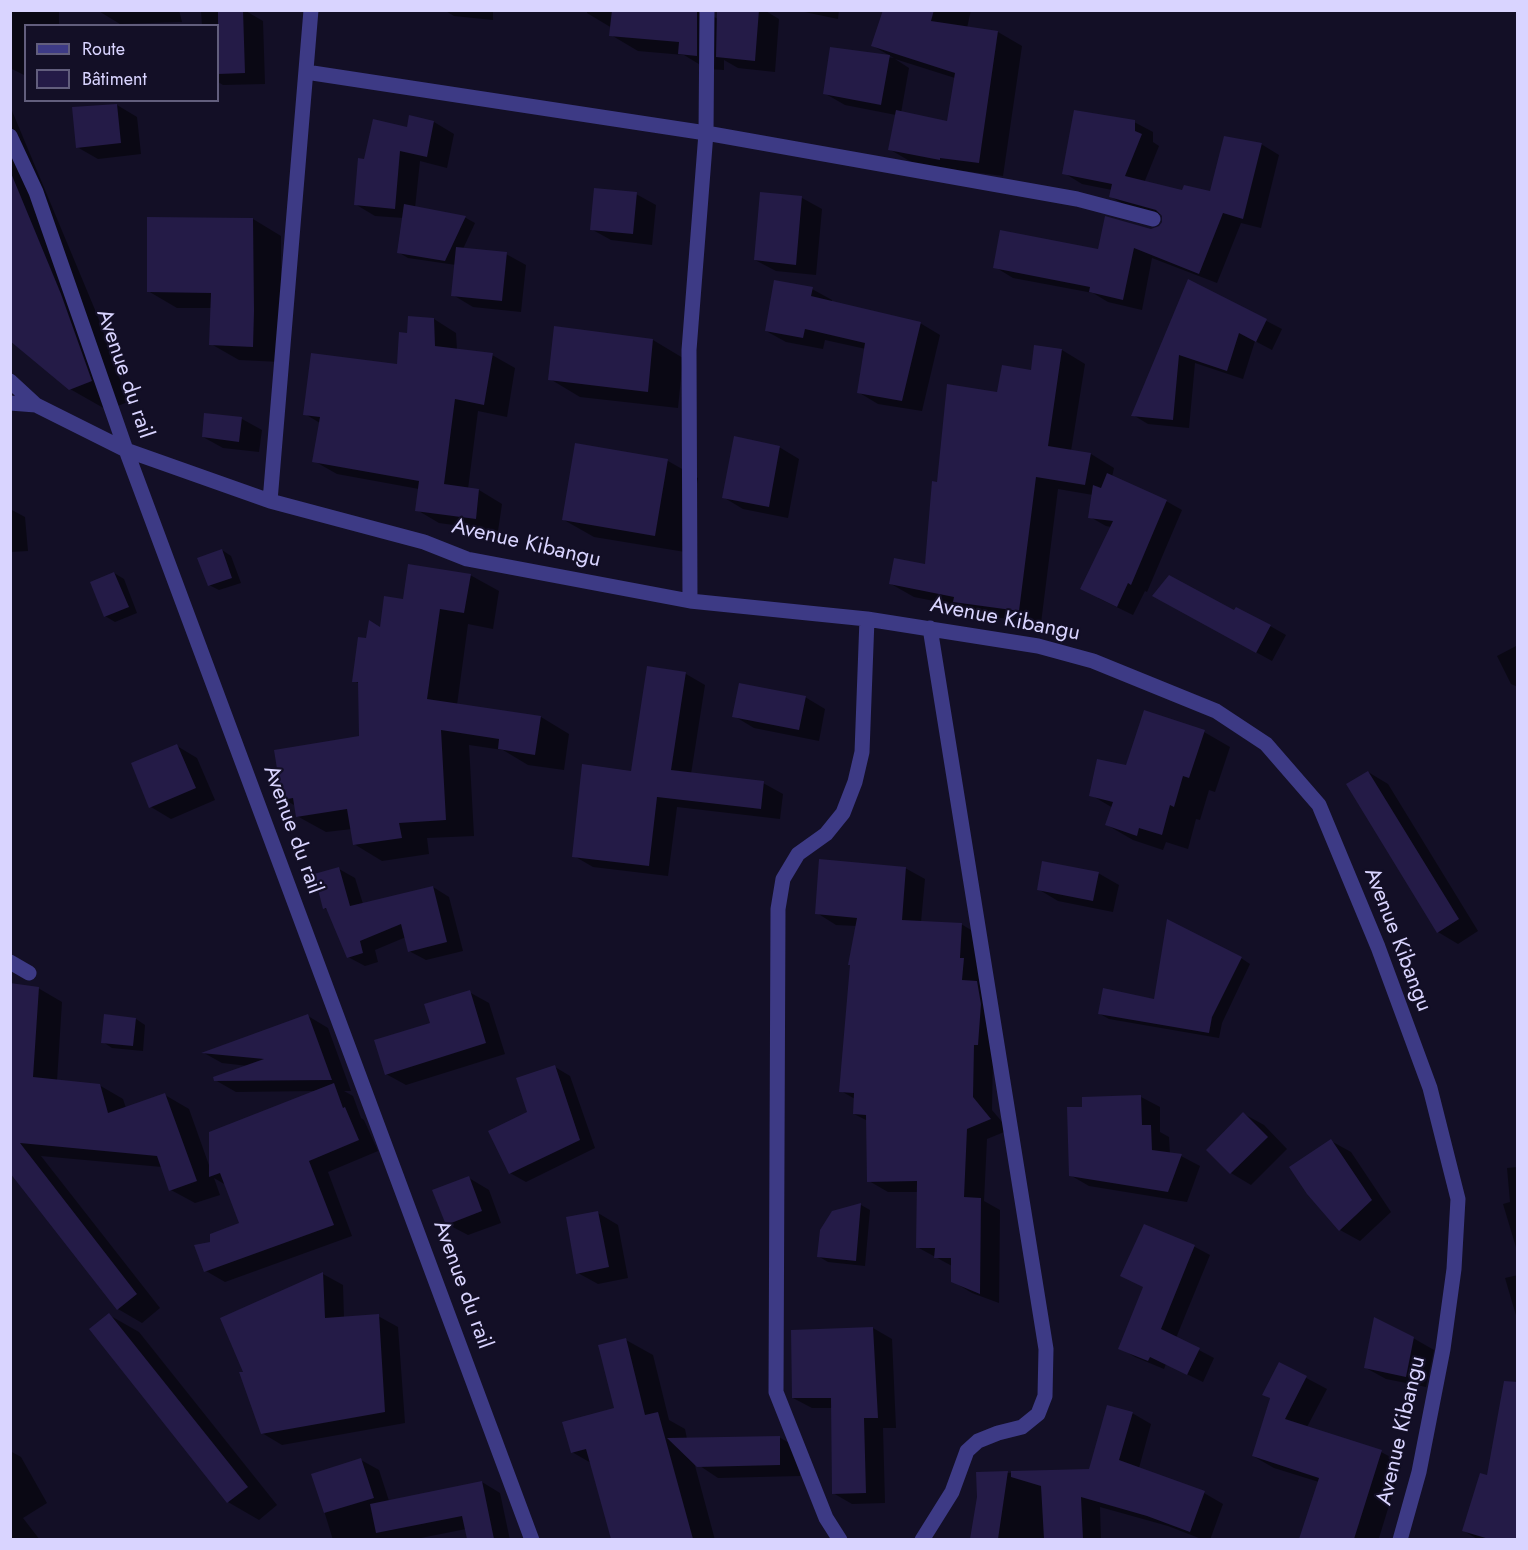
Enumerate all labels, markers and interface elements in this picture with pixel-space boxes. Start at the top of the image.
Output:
legend [24,24,219,102]
text: Route [82,36,125,62]
text: Bâtiment [82,66,147,92]
street label: Avenue du rail [90,306,158,442]
street label: Avenue Kibangu [449,514,603,574]
street label: Avenue Kibangu [928,593,1082,647]
street label: Avenue du rail [257,762,327,898]
street label: Avenue Kibangu [1357,864,1437,1016]
street label: Avenue du rail [427,1217,497,1353]
street label: Avenue Kibangu [1372,1354,1432,1508]

